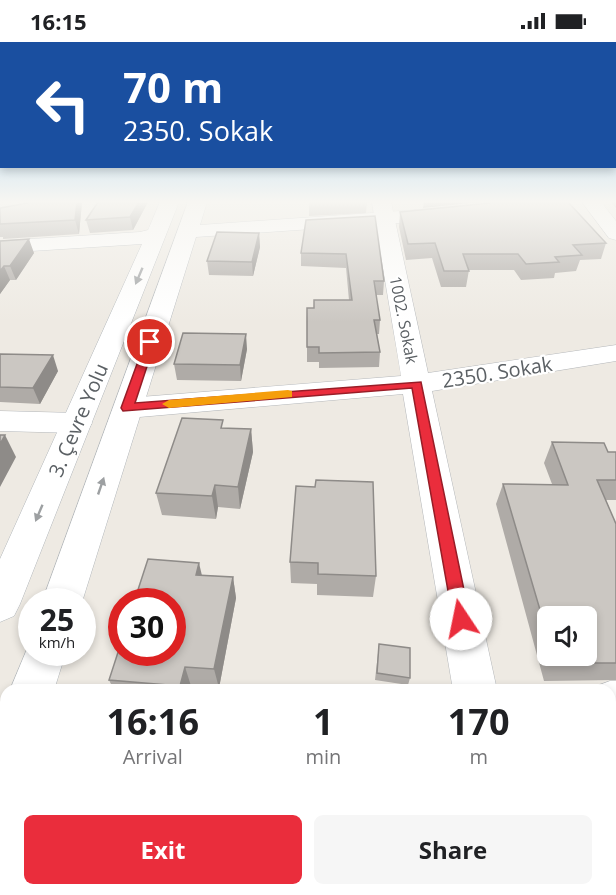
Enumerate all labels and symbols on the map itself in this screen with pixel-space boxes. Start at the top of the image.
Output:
one-way arrow [134,267,144,285]
street label: 1002. Sokak [385,274,423,366]
pin [124,316,175,367]
street label: 2350. Sokak [440,350,555,394]
street label: 3. Çevre Yolu [42,359,114,481]
one-way arrow [97,477,106,495]
one-way arrow [34,505,43,522]
position arrow [429,587,493,651]
speed limit sign: 30 [108,588,186,666]

